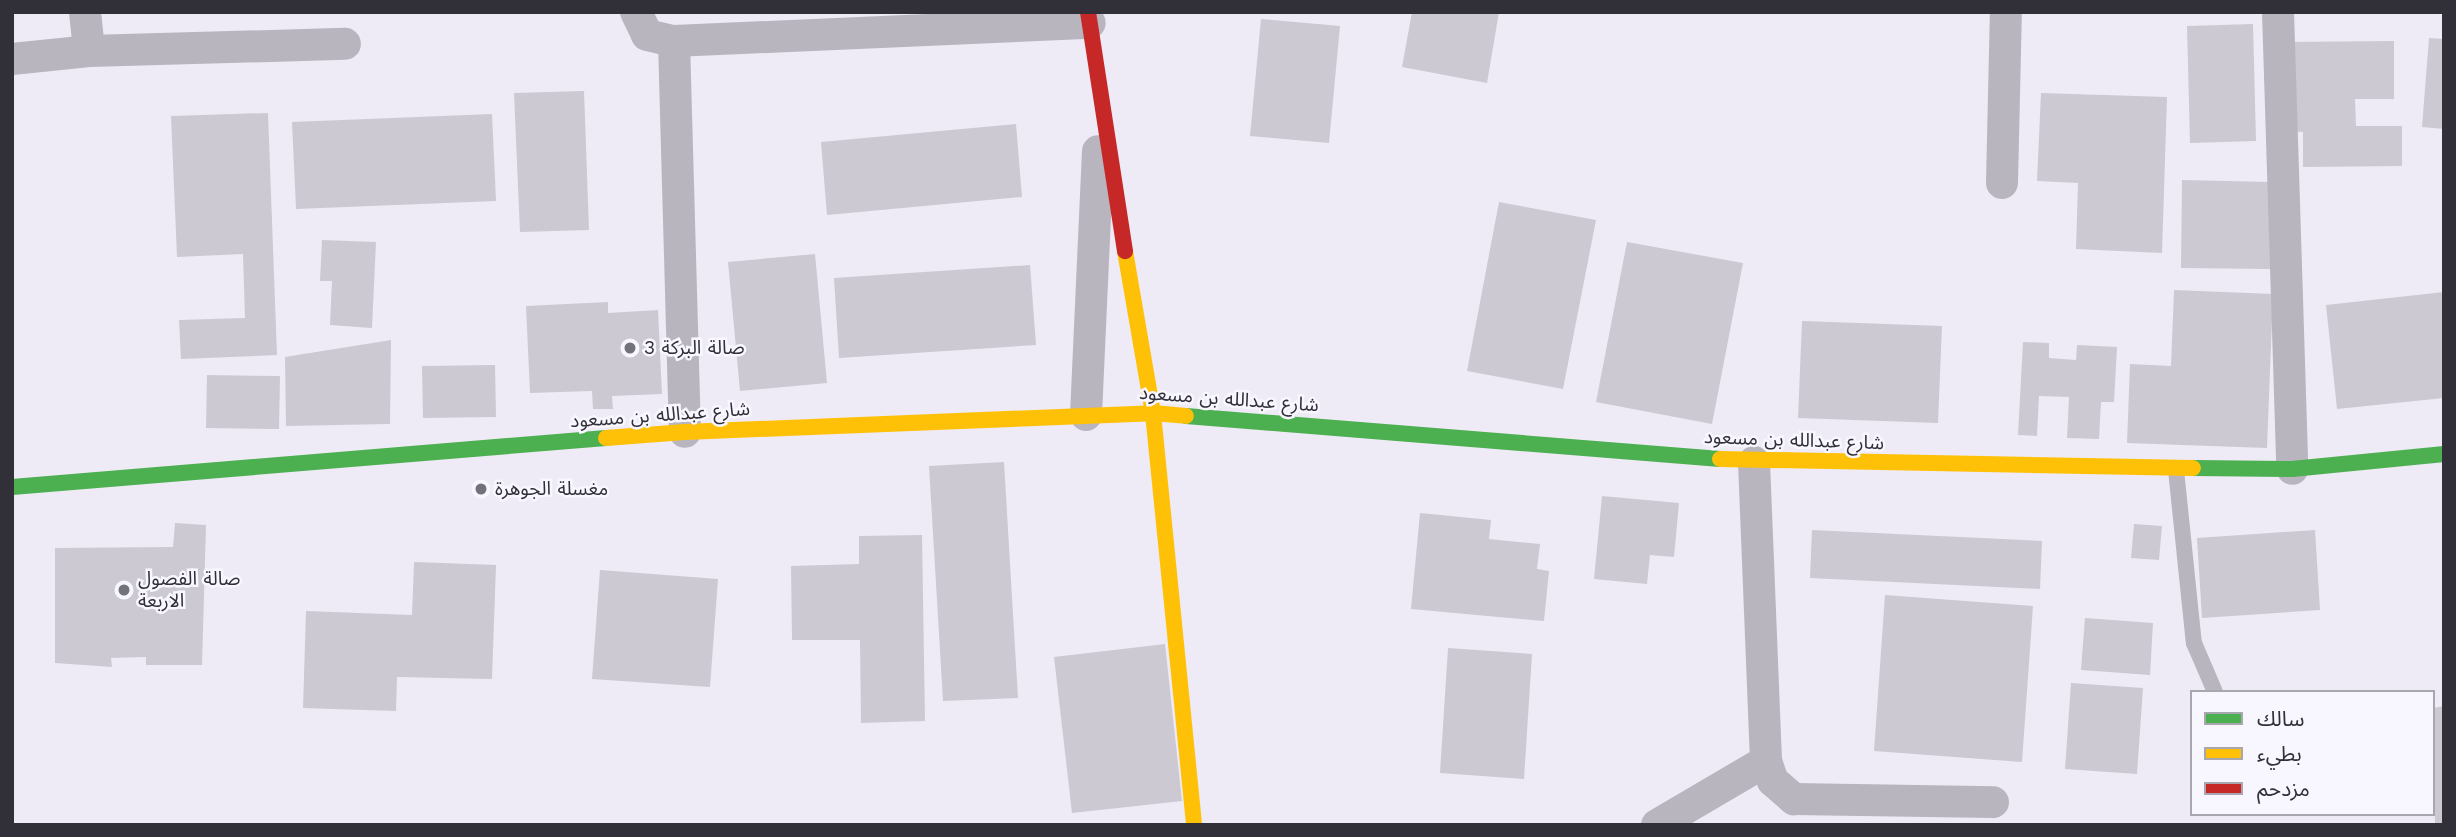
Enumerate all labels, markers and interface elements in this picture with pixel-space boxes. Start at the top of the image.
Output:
place label: صالة البركة 3 [644,337,745,359]
marker: صالة البركة 3 [622,340,638,356]
street label: شارع عبدالله بن مسعود [1138,381,1320,417]
street label: شارع عبدالله بن مسعود [569,397,751,433]
street label: شارع عبدالله بن مسعود [1704,425,1884,455]
place label: مغسلة الجوهرة [495,478,608,500]
marker: مغسلة الجوهرة [473,481,489,497]
place label: صالة الفصول الاربعة [138,568,240,612]
marker: صالة الفصول الاربعة [116,582,132,598]
legend [2190,690,2435,816]
text: سالك [2257,706,2304,731]
text: بطيء [2257,741,2302,766]
text: مزدحم [2257,776,2310,801]

